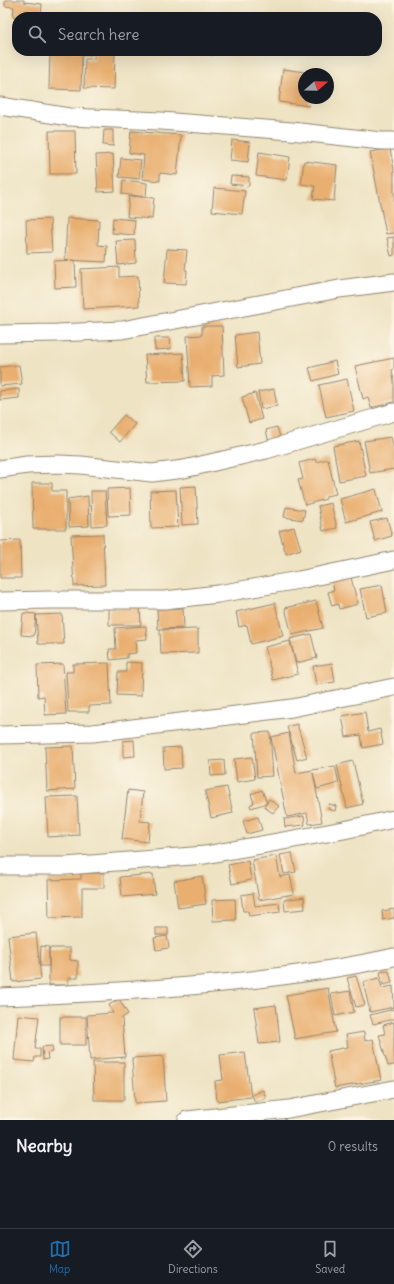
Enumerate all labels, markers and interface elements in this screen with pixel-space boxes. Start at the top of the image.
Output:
search box [12,12,382,56]
icon: search [26,23,48,45]
text: Search here [58,25,139,44]
north arrow [298,68,334,104]
text: Nearby [16,1135,72,1157]
text: 0 results [328,1138,378,1155]
tab: Map [49,1238,71,1276]
tab: Directions [168,1238,218,1276]
tab: Saved [315,1238,345,1276]

